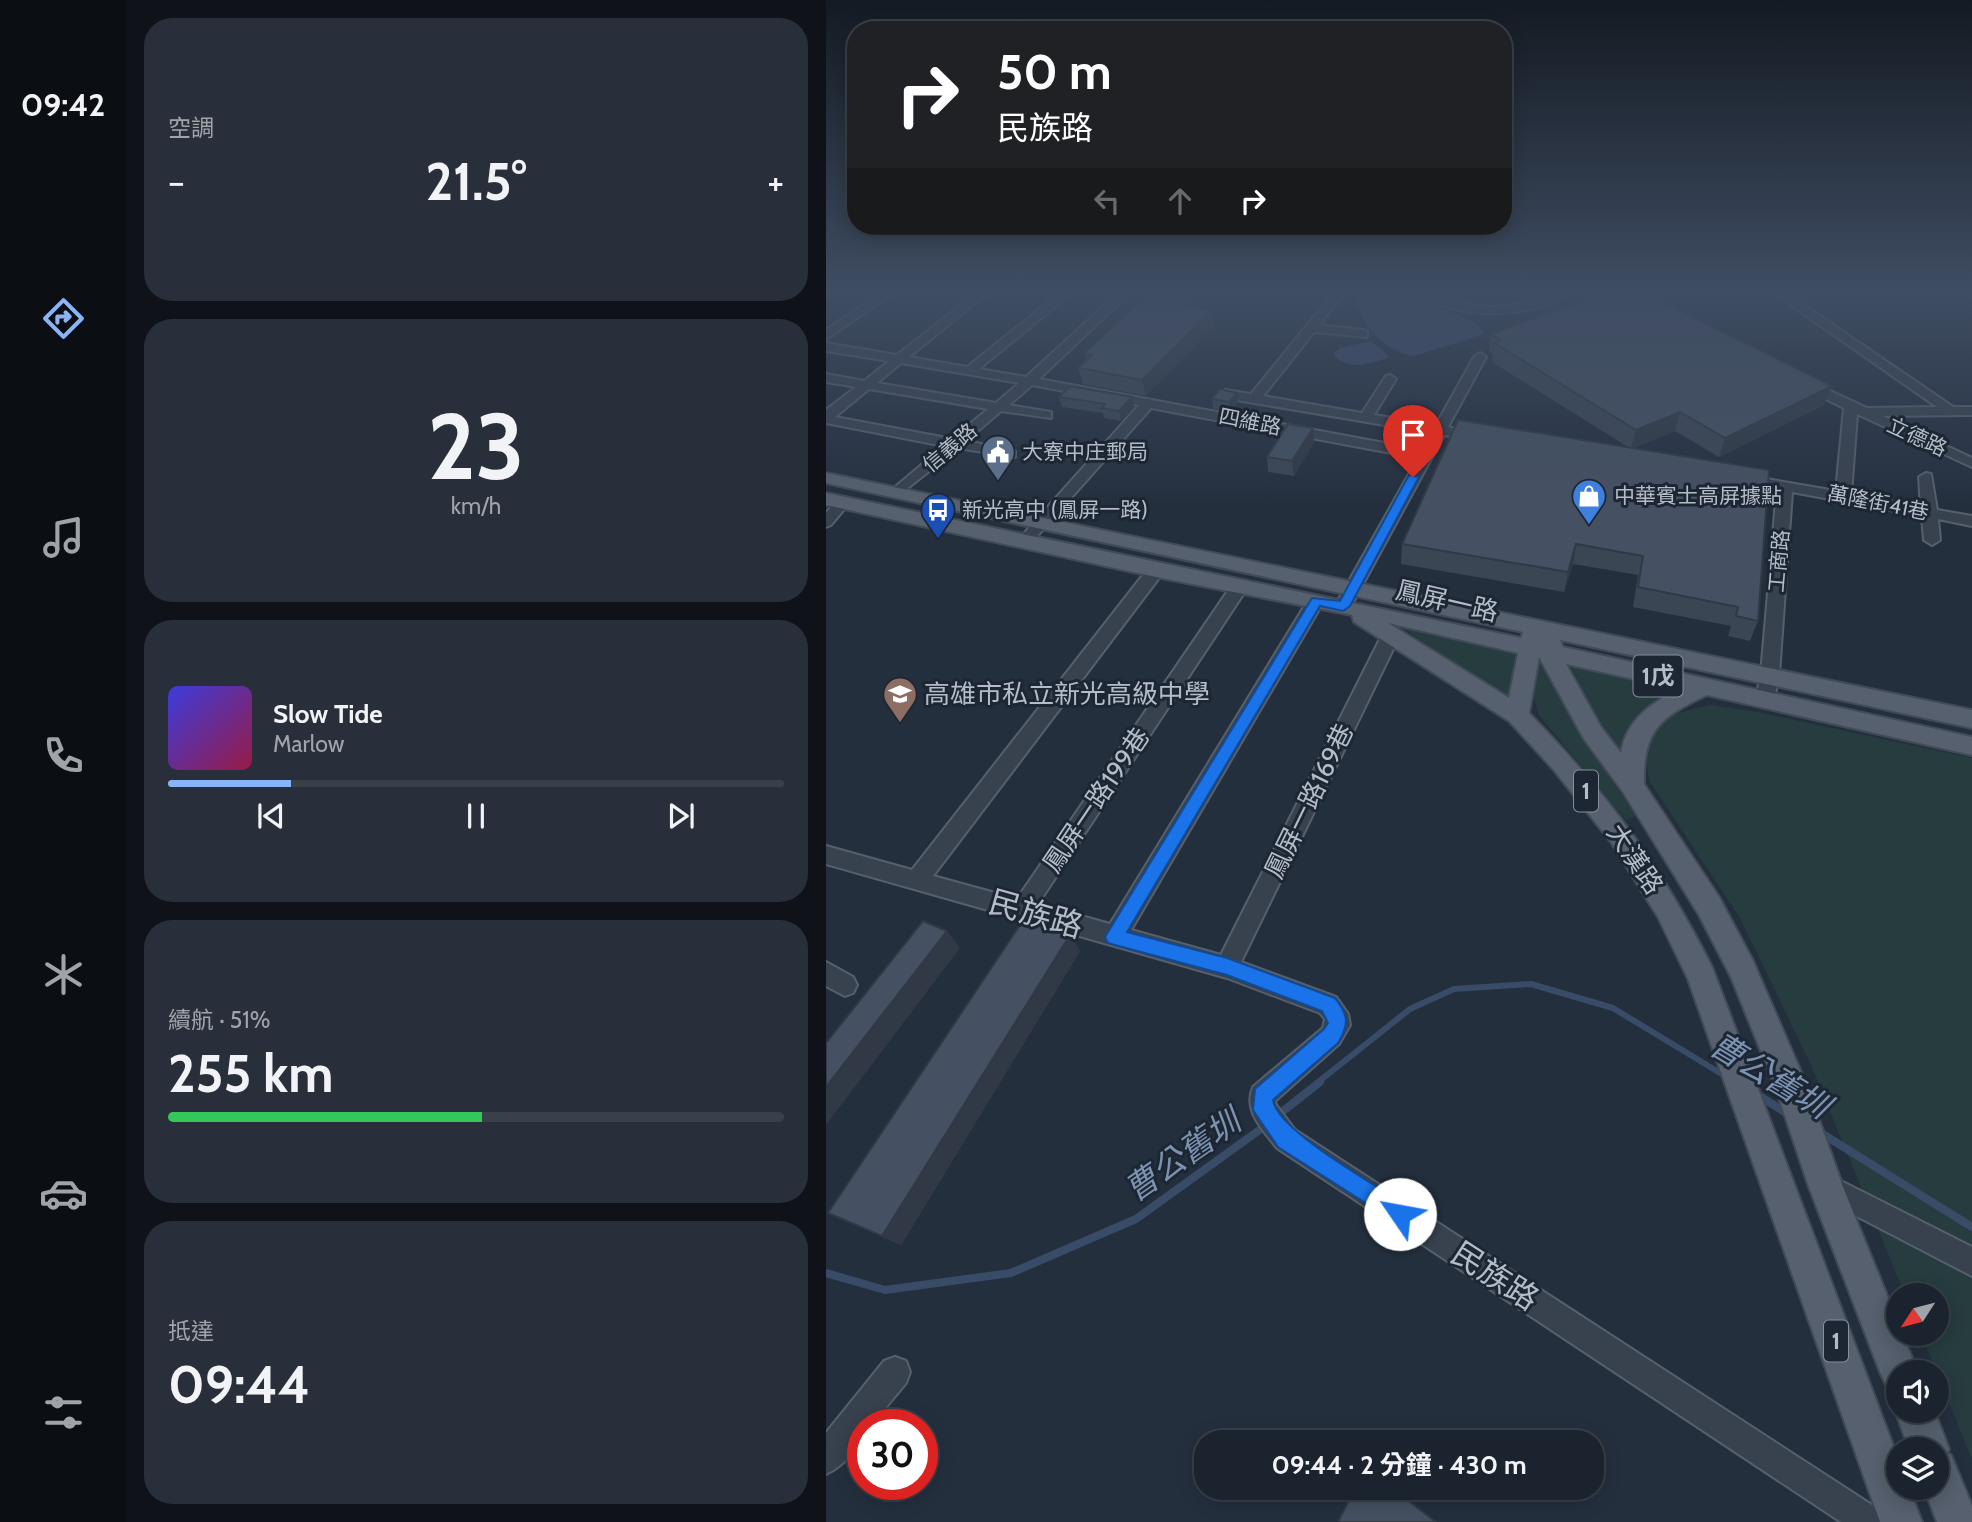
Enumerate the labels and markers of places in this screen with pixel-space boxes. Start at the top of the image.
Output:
pin [1383,405,1443,477]
public building icon: 大寮中庄郵局 [979,433,1017,482]
place label: 大寮中庄郵局 [1022,439,1148,464]
shop icon: 中華賓士高屏據點 [1570,477,1608,526]
place label: 中華賓士高屏據點 [1614,483,1782,508]
bus stop icon: 新光高中 (鳳屏一路) [919,491,957,540]
place label: 新光高中 (鳳屏一路) [962,497,1148,522]
school or university icon: 高雄市私立新光高級中學 [881,675,919,724]
place label: 高雄市私立新光高級中學 [924,678,1210,710]

